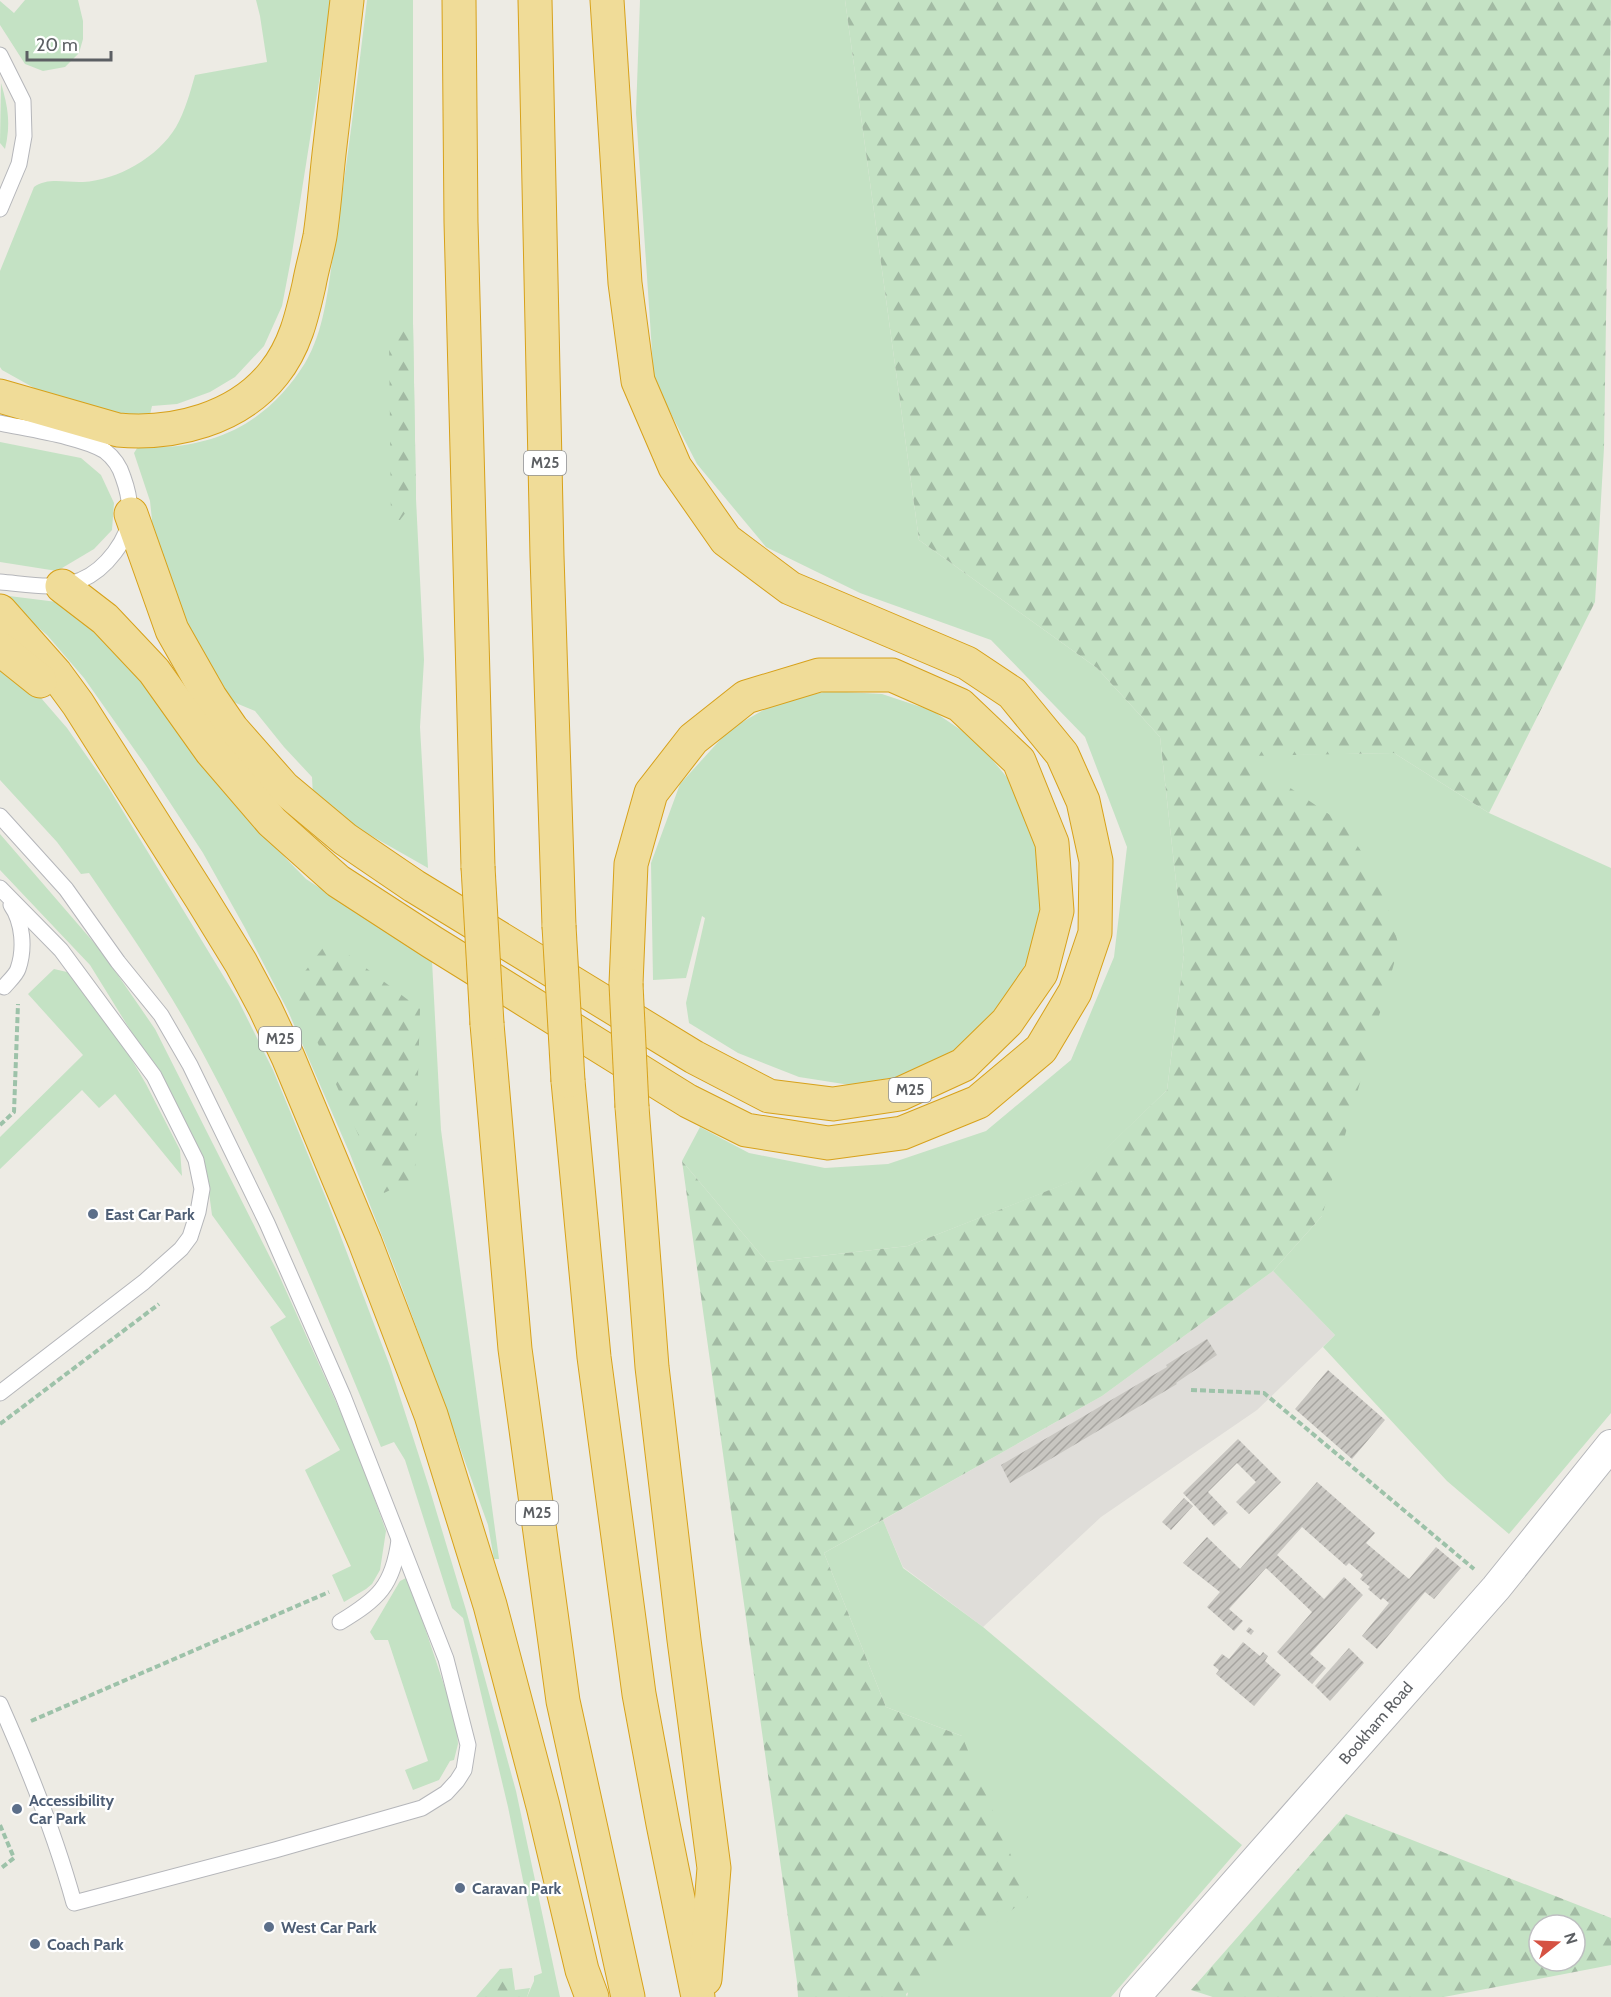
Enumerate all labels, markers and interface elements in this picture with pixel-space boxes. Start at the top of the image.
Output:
scale bar [27,24,111,62]
text: 20 m [36,34,78,56]
road number: M25 [524,451,566,475]
road number: M25 [259,1027,301,1051]
road number: M25 [889,1078,931,1102]
place label: East Car Park [105,1205,195,1224]
marker: East Car Park [86,1207,100,1221]
road number: M25 [516,1501,558,1525]
street label: Bookham Road [1335,1678,1417,1768]
place label: Accessibility Car Park [29,1791,114,1828]
marker: Accessibility Car Park [10,1802,24,1816]
place label: Caravan Park [472,1879,561,1898]
marker: Caravan Park [453,1881,467,1895]
north arrow [1527,1913,1587,1973]
place label: West Car Park [281,1918,377,1937]
marker: West Car Park [262,1920,276,1934]
text: N [1560,1930,1582,1947]
place label: Coach Park [47,1935,124,1954]
marker: Coach Park [28,1937,42,1951]

